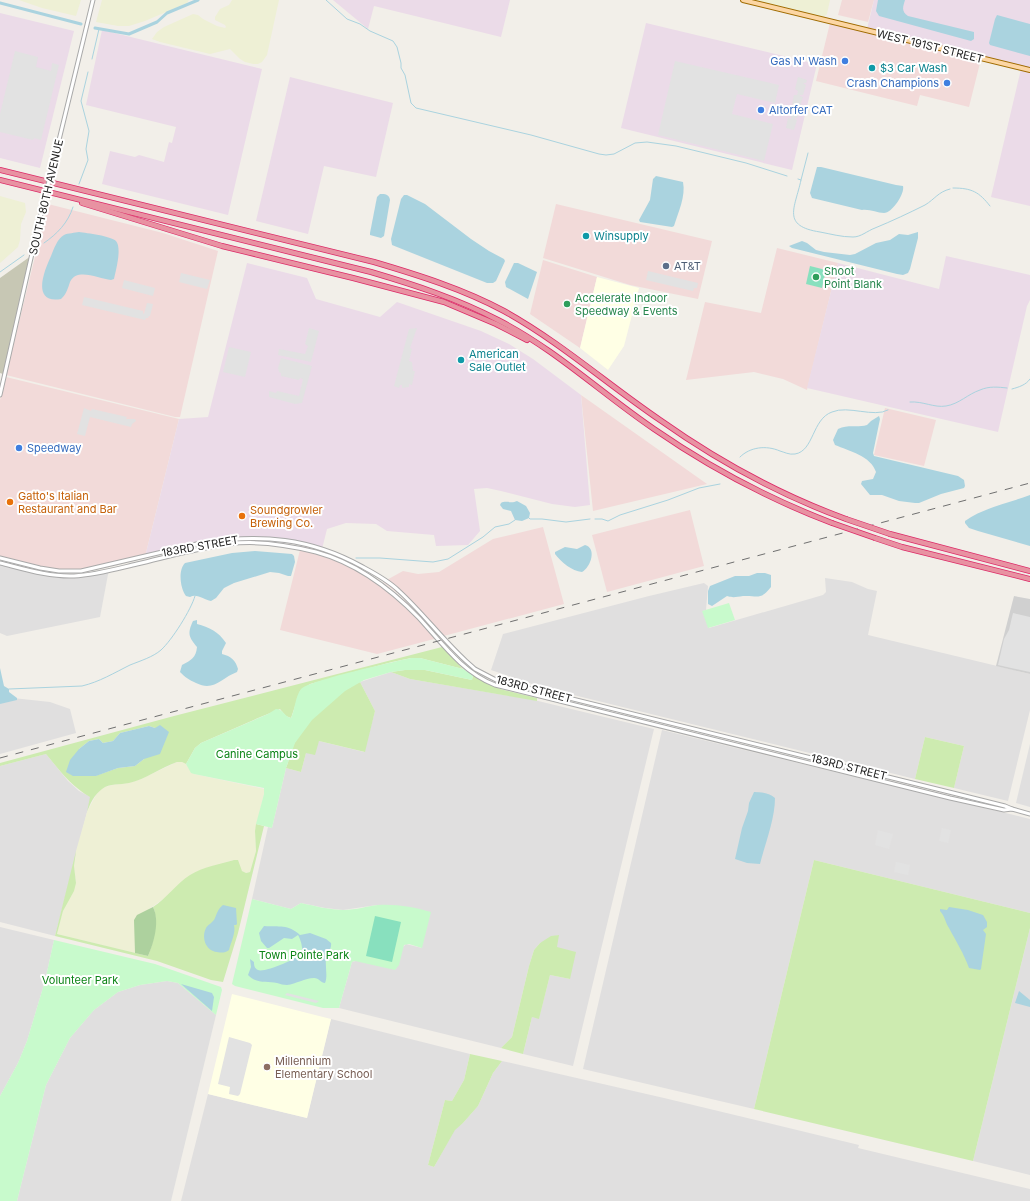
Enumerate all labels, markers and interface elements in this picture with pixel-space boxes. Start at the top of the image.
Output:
street label: WEST 191ST STREET [875,26,985,66]
place label: Gas N' Wash [770,54,837,68]
marker: Gas N' Wash [840,56,850,66]
place label: $3 Car Wash [880,61,947,75]
marker: $3 Car Wash [867,63,877,73]
place label: Crash Champions [847,76,939,90]
marker: Crash Champions [942,78,952,88]
place label: Altorfer CAT [769,103,833,117]
marker: Altorfer CAT [756,105,766,115]
street label: SOUTH 80TH AVENUE [26,138,66,256]
place label: Winsupply [594,229,649,243]
marker: Winsupply [581,231,591,241]
place label: AT&T [674,259,701,273]
marker: AT&T [661,261,671,271]
place label: Shoot Point Blank [824,264,882,291]
marker: Shoot Point Blank [811,272,821,282]
place label: Accelerate Indoor Speedway & Events [575,291,678,318]
marker: Accelerate Indoor Speedway & Events [562,299,572,309]
place label: American Sale Outlet [469,347,526,374]
marker: American Sale Outlet [456,355,466,365]
place label: Speedway [27,441,82,455]
marker: Speedway [14,443,24,453]
place label: Gatto's Italian Restaurant and Bar [18,489,117,516]
marker: Gatto's Italian Restaurant and Bar [5,497,15,507]
place label: Soundgrowler Brewing Co. [250,503,323,530]
marker: Soundgrowler Brewing Co. [237,511,247,521]
street label: 183RD STREET [161,532,239,560]
street label: 183RD STREET [495,672,573,706]
park label: Canine Campus [216,747,298,761]
street label: 183RD STREET [810,751,888,783]
park label: Town Pointe Park [259,948,349,962]
park label: Volunteer Park [42,973,118,987]
place label: Millennium Elementary School [275,1054,372,1081]
marker: Millennium Elementary School [262,1062,272,1072]

